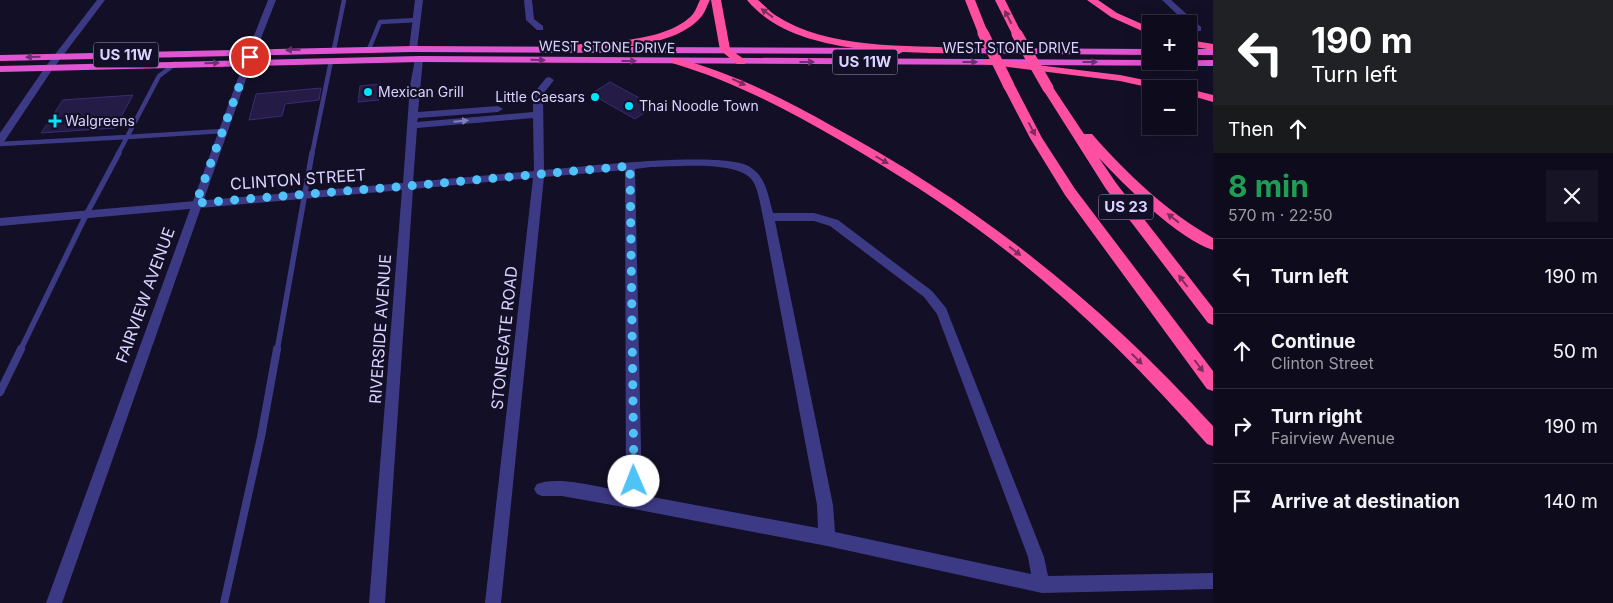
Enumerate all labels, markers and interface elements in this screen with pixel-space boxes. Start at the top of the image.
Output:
one-way arrow [760,8,774,18]
one-way arrow [1004,10,1012,24]
map controls [1142,15,1197,135]
button: + [1142,15,1197,70]
text: 190 m [1311,19,1413,61]
icon: left [1228,20,1293,85]
pin [229,36,271,78]
street label: WEST STONE DRIVE [539,37,675,56]
street label: WEST STONE DRIVE [943,39,1079,56]
road number: US 11W [94,42,158,68]
icon: arrive [236,43,264,71]
one-way arrow [285,47,301,55]
road number: US 11W [832,50,898,74]
one-way arrow [24,53,40,61]
one-way arrow [530,56,546,64]
one-way arrow [621,57,637,65]
one-way arrow [800,58,816,66]
one-way arrow [962,58,978,66]
one-way arrow [1082,58,1098,66]
one-way arrow [204,59,220,67]
text: Turn left [1311,61,1397,87]
one-way arrow [732,78,746,86]
button: − [1142,80,1197,135]
place label: Mexican Grill [378,83,464,100]
marker: Mexican Grill [362,86,374,98]
place label: Little Caesars [495,88,585,105]
marker: Little Caesars [589,91,601,103]
place label: Thai Noodle Town [639,97,759,114]
marker: Thai Noodle Town [623,100,635,112]
place label: Walgreens [65,112,135,129]
marker: Walgreens [49,115,61,127]
icon: ahead [1284,115,1312,143]
one-way arrow [453,117,469,125]
text: Then [1228,118,1274,141]
one-way arrow [1027,122,1036,135]
one-way arrow [875,155,888,164]
street label: CLINTON STREET [229,164,367,194]
text: 8 min [1228,168,1309,204]
button: close [1546,170,1598,222]
road number: US 23 [1098,194,1154,220]
text: 570 m · 22:50 [1228,205,1333,225]
one-way arrow [1167,212,1180,223]
street label: FAIRVIEW AVENUE [111,225,179,365]
one-way arrow [1009,246,1022,257]
street label: RIVERSIDE AVENUE [365,254,395,404]
icon: left [1228,262,1256,290]
street label: STONEGATE ROAD [487,265,521,411]
text: Turn left [1271,265,1349,288]
text: 190 m [1545,265,1598,288]
one-way arrow [1178,274,1188,288]
text: Continue [1271,330,1356,353]
icon: ahead [1228,337,1256,365]
text: 50 m [1552,340,1598,363]
one-way arrow [1131,353,1143,365]
text: Clinton Street [1271,353,1374,373]
one-way arrow [1194,359,1205,372]
text: Turn right [1271,405,1362,428]
icon: right [1228,412,1256,440]
text: 190 m [1545,415,1598,438]
text: Fairview Avenue [1271,428,1395,448]
position arrow [607,454,659,506]
icon: arrive [1228,487,1256,515]
text: Arrive at destination [1271,490,1460,513]
text: 140 m [1544,490,1598,513]

